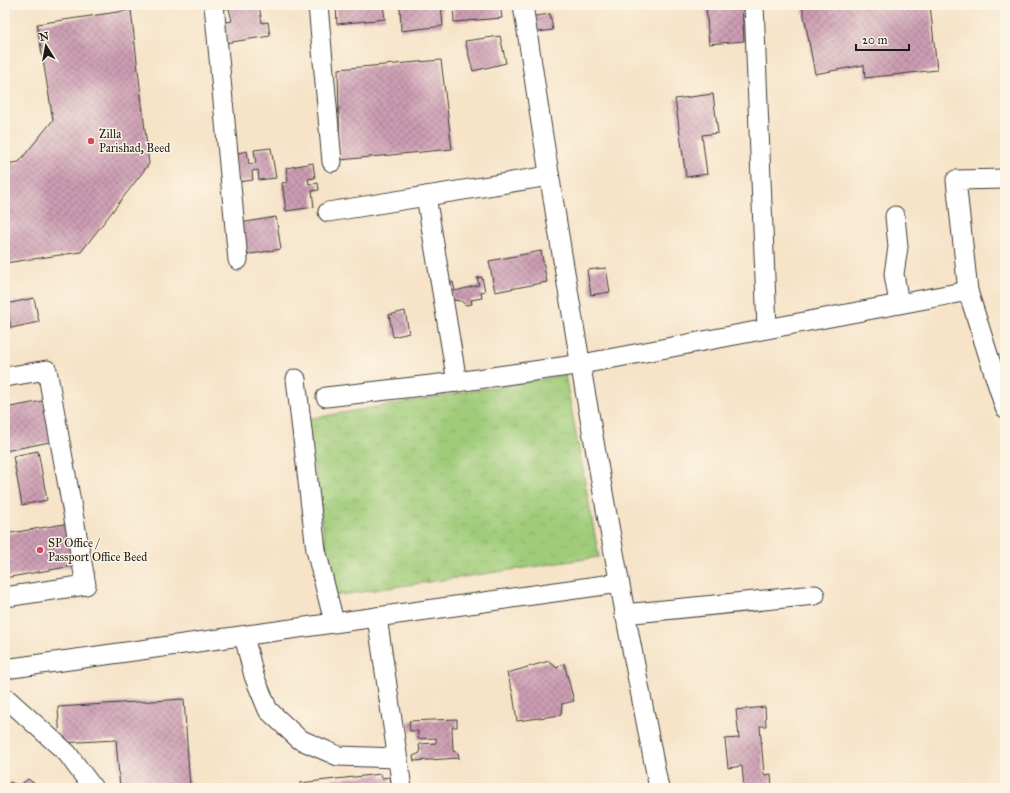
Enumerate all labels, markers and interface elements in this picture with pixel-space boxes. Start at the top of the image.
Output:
north arrow [26,26,66,66]
scale bar [856,26,909,52]
text: N [38,29,51,44]
text: 20 m [862,33,888,47]
place label: Zilla Parishad, Beed [99,127,170,155]
marker: Zilla Parishad, Beed [86,136,96,146]
place label: SP Office / Passport Office Beed [48,536,147,564]
marker: SP Office / Passport Office Beed [35,545,45,555]

